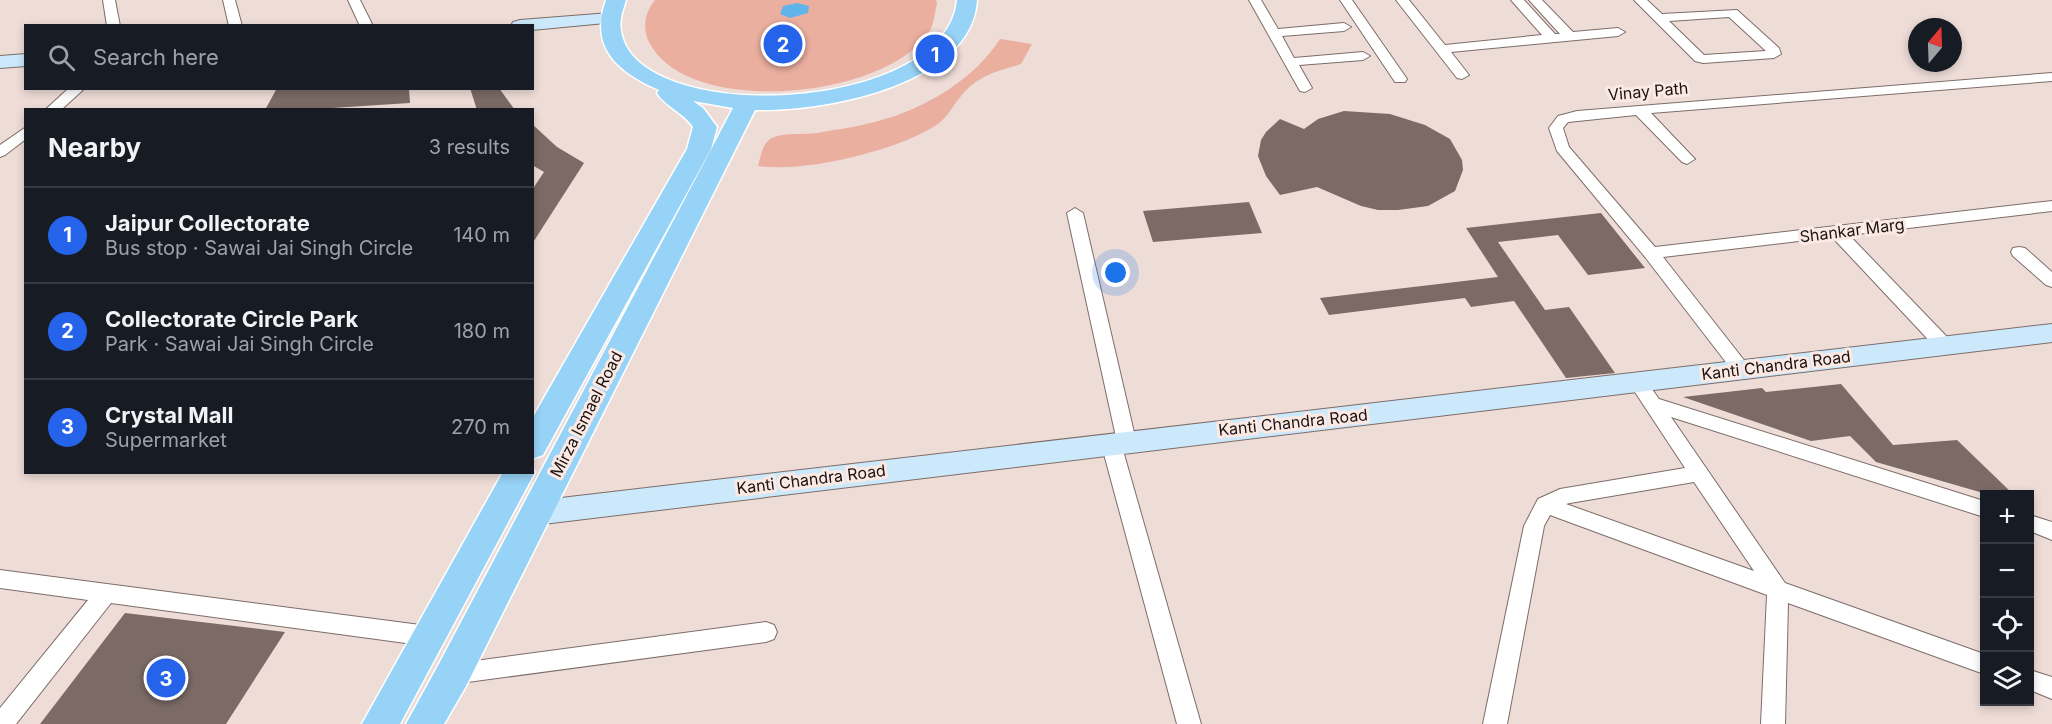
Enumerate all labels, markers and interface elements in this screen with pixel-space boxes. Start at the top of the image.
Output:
north arrow [1908,18,1962,72]
pin: 2 [764,22,802,66]
search box [24,24,534,90]
pin: 1 [916,32,954,76]
icon: search [45,41,78,74]
text: Search here [93,44,219,70]
street label: Vinay Path [1607,78,1689,104]
text: Nearby [48,132,141,163]
text: 3 results [429,135,510,159]
text: Jaipur Collectorate [105,210,310,236]
street label: Shankar Marg [1798,214,1906,246]
text: 1 [63,223,72,247]
text: 140 m [453,223,510,247]
text: Bus stop · Sawai Jai Singh Circle [105,236,413,260]
your location [1101,258,1130,287]
text: Collectorate Circle Park [105,306,358,332]
text: 2 [61,319,74,343]
text: 180 m [454,319,510,343]
text: Park · Sawai Jai Singh Circle [105,332,374,356]
street label: Kanti Chandra Road [1700,346,1852,384]
street label: Mirza Ismael Road [546,348,626,480]
text: Crystal Mall [105,402,233,428]
street label: Kanti Chandra Road [1217,404,1369,440]
text: 3 [61,415,74,439]
text: 270 m [451,415,510,439]
text: Supermarket [105,428,227,452]
street label: Kanti Chandra Road [735,460,887,498]
map controls [1980,490,2034,706]
button: + [1980,490,2034,544]
button: − [1980,544,2034,598]
button: locate [1980,598,2034,652]
button: layers [1980,652,2034,706]
pin: 3 [146,656,186,700]

